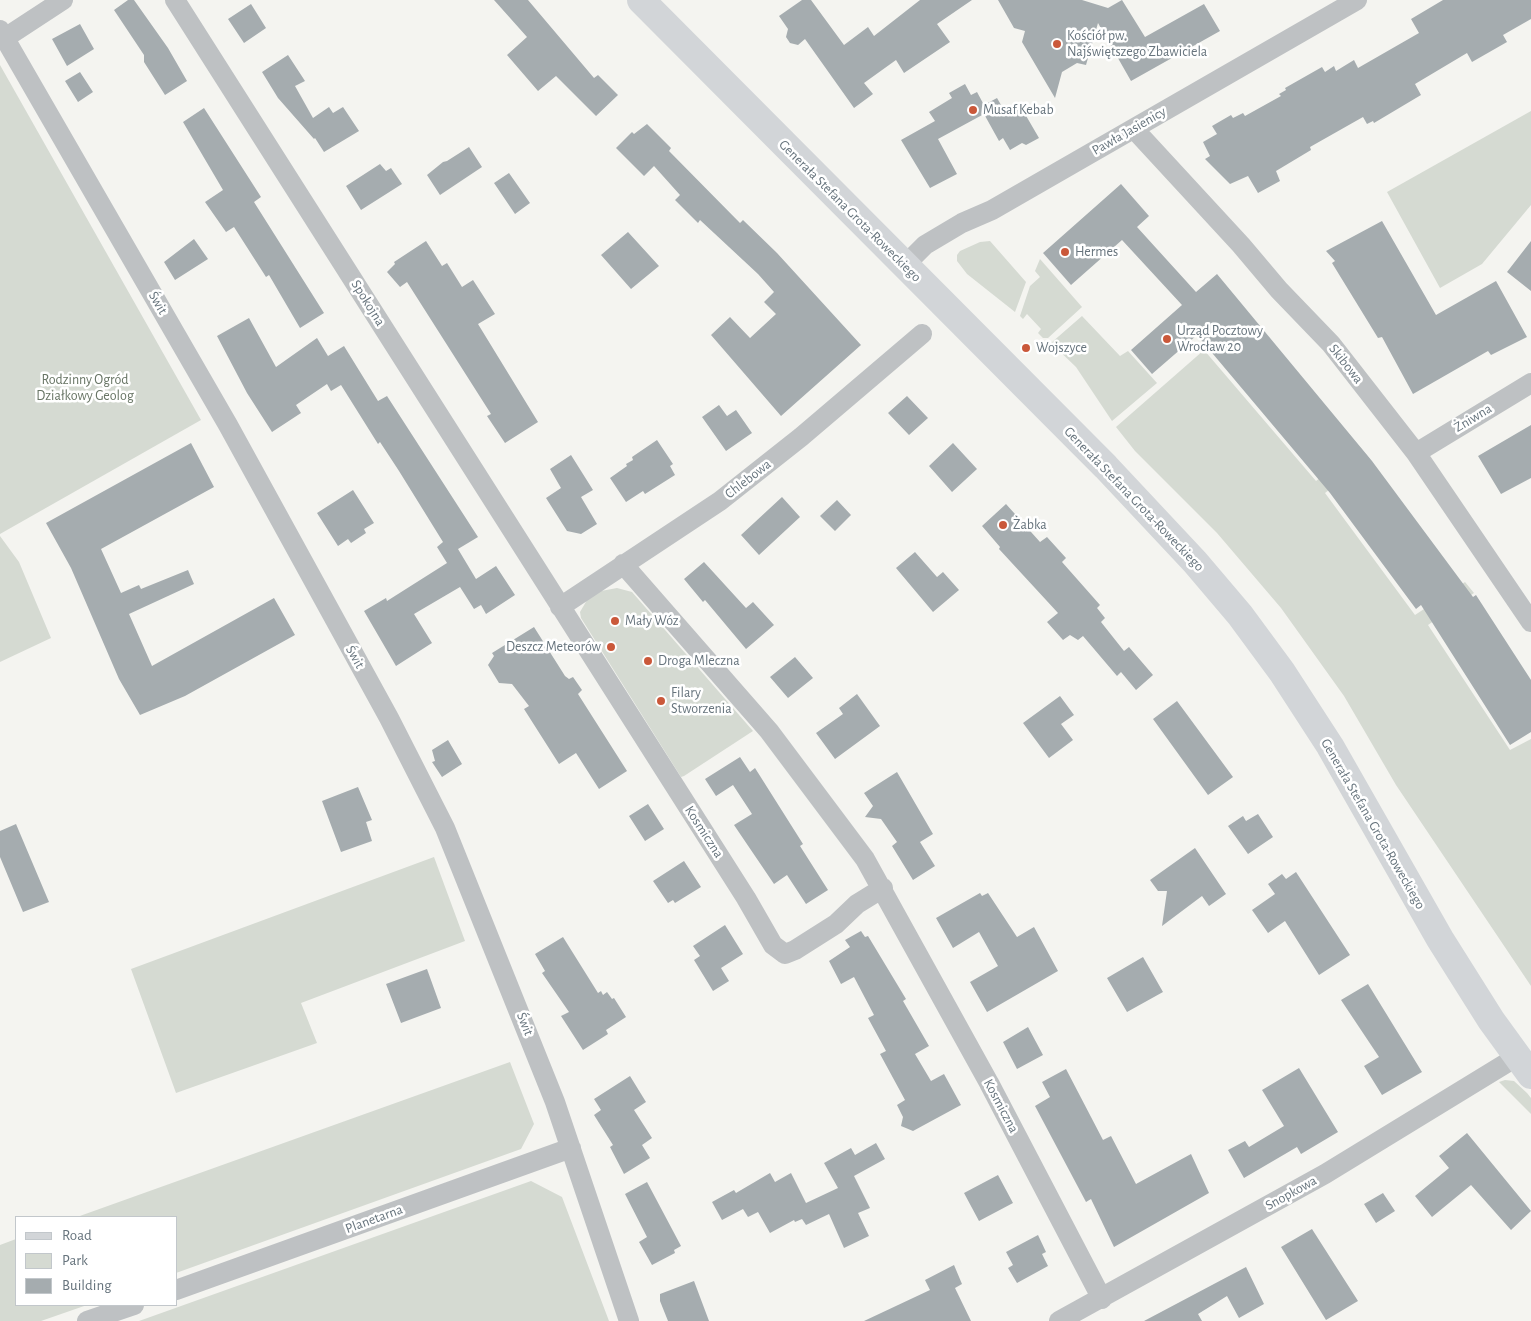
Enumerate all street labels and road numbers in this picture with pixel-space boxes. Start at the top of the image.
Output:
street label: Pawła Jasienicy [1089,103,1169,159]
street label: Generała Stefana Grota-Roweckiego [775,136,925,286]
street label: Spokojna [347,277,389,329]
street label: Świt [145,289,171,317]
street label: Skibowa [1325,341,1367,387]
street label: Żniwna [1451,400,1495,436]
street label: Generała Stefana Grota-Roweckiego [1060,423,1208,575]
street label: Chlebowa [722,456,774,502]
street label: Świt [342,643,368,671]
street label: Generała Stefana Grota-Roweckiego [1317,736,1429,912]
street label: Kosmiczna [681,803,727,861]
street label: Świt [513,1010,537,1038]
street label: Kosmiczna [980,1076,1022,1136]
street label: Snopkowa [1262,1172,1320,1214]
street label: Planetarna [343,1201,405,1237]

